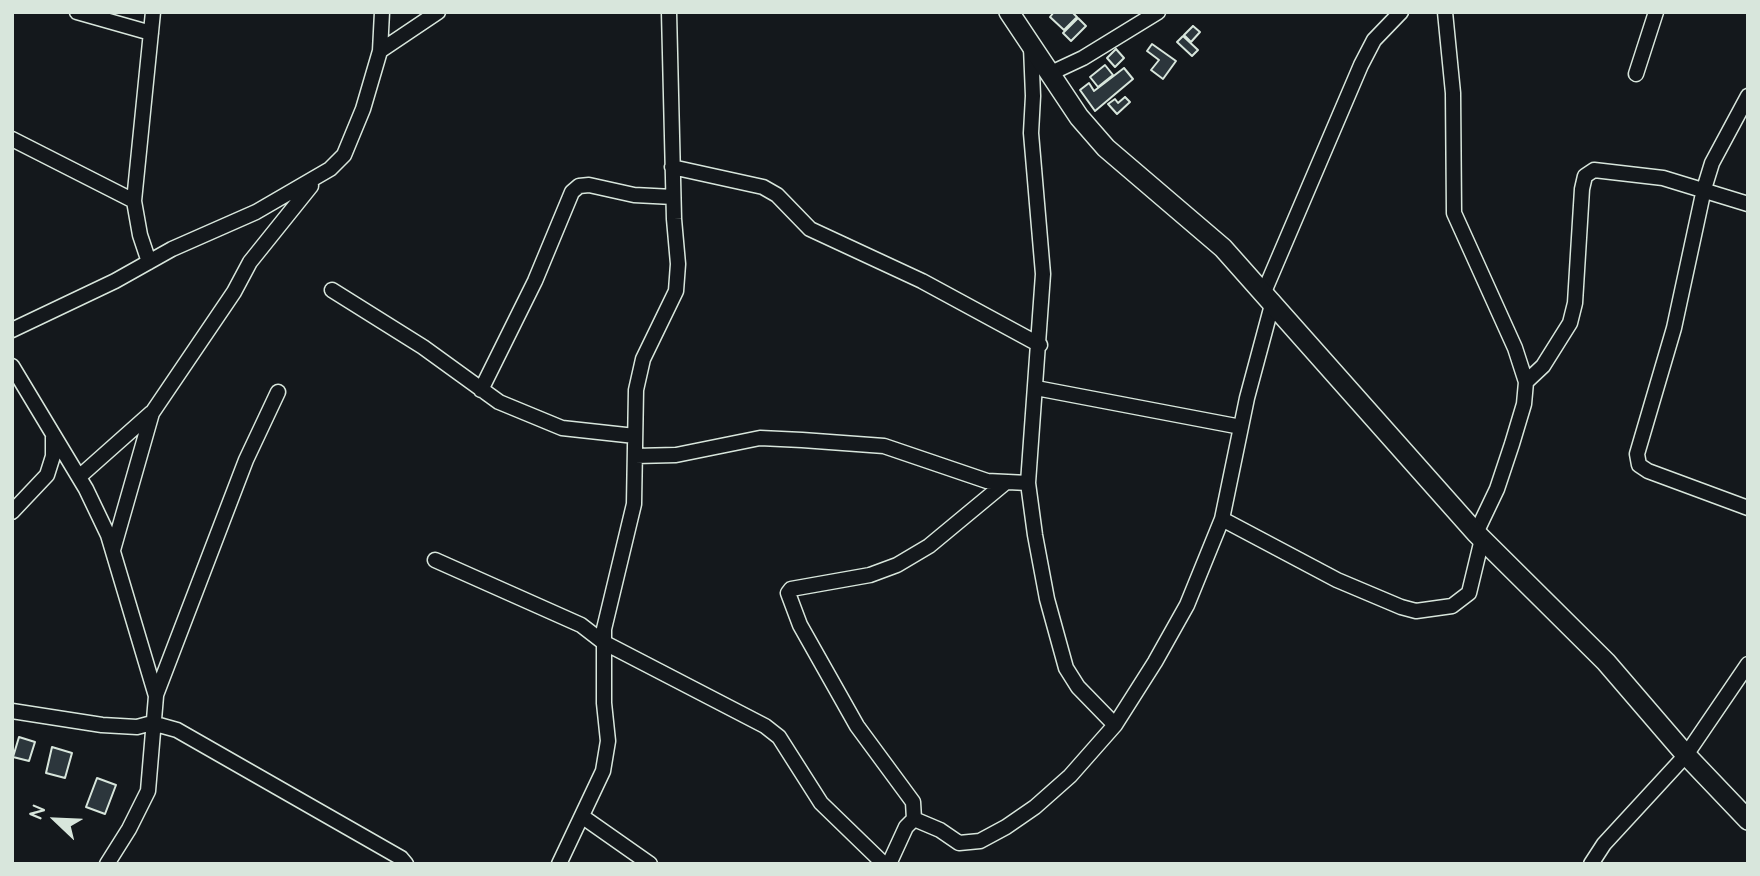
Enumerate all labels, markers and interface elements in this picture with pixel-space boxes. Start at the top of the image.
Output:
north arrow [21,785,91,855]
text: N [23,801,50,823]

